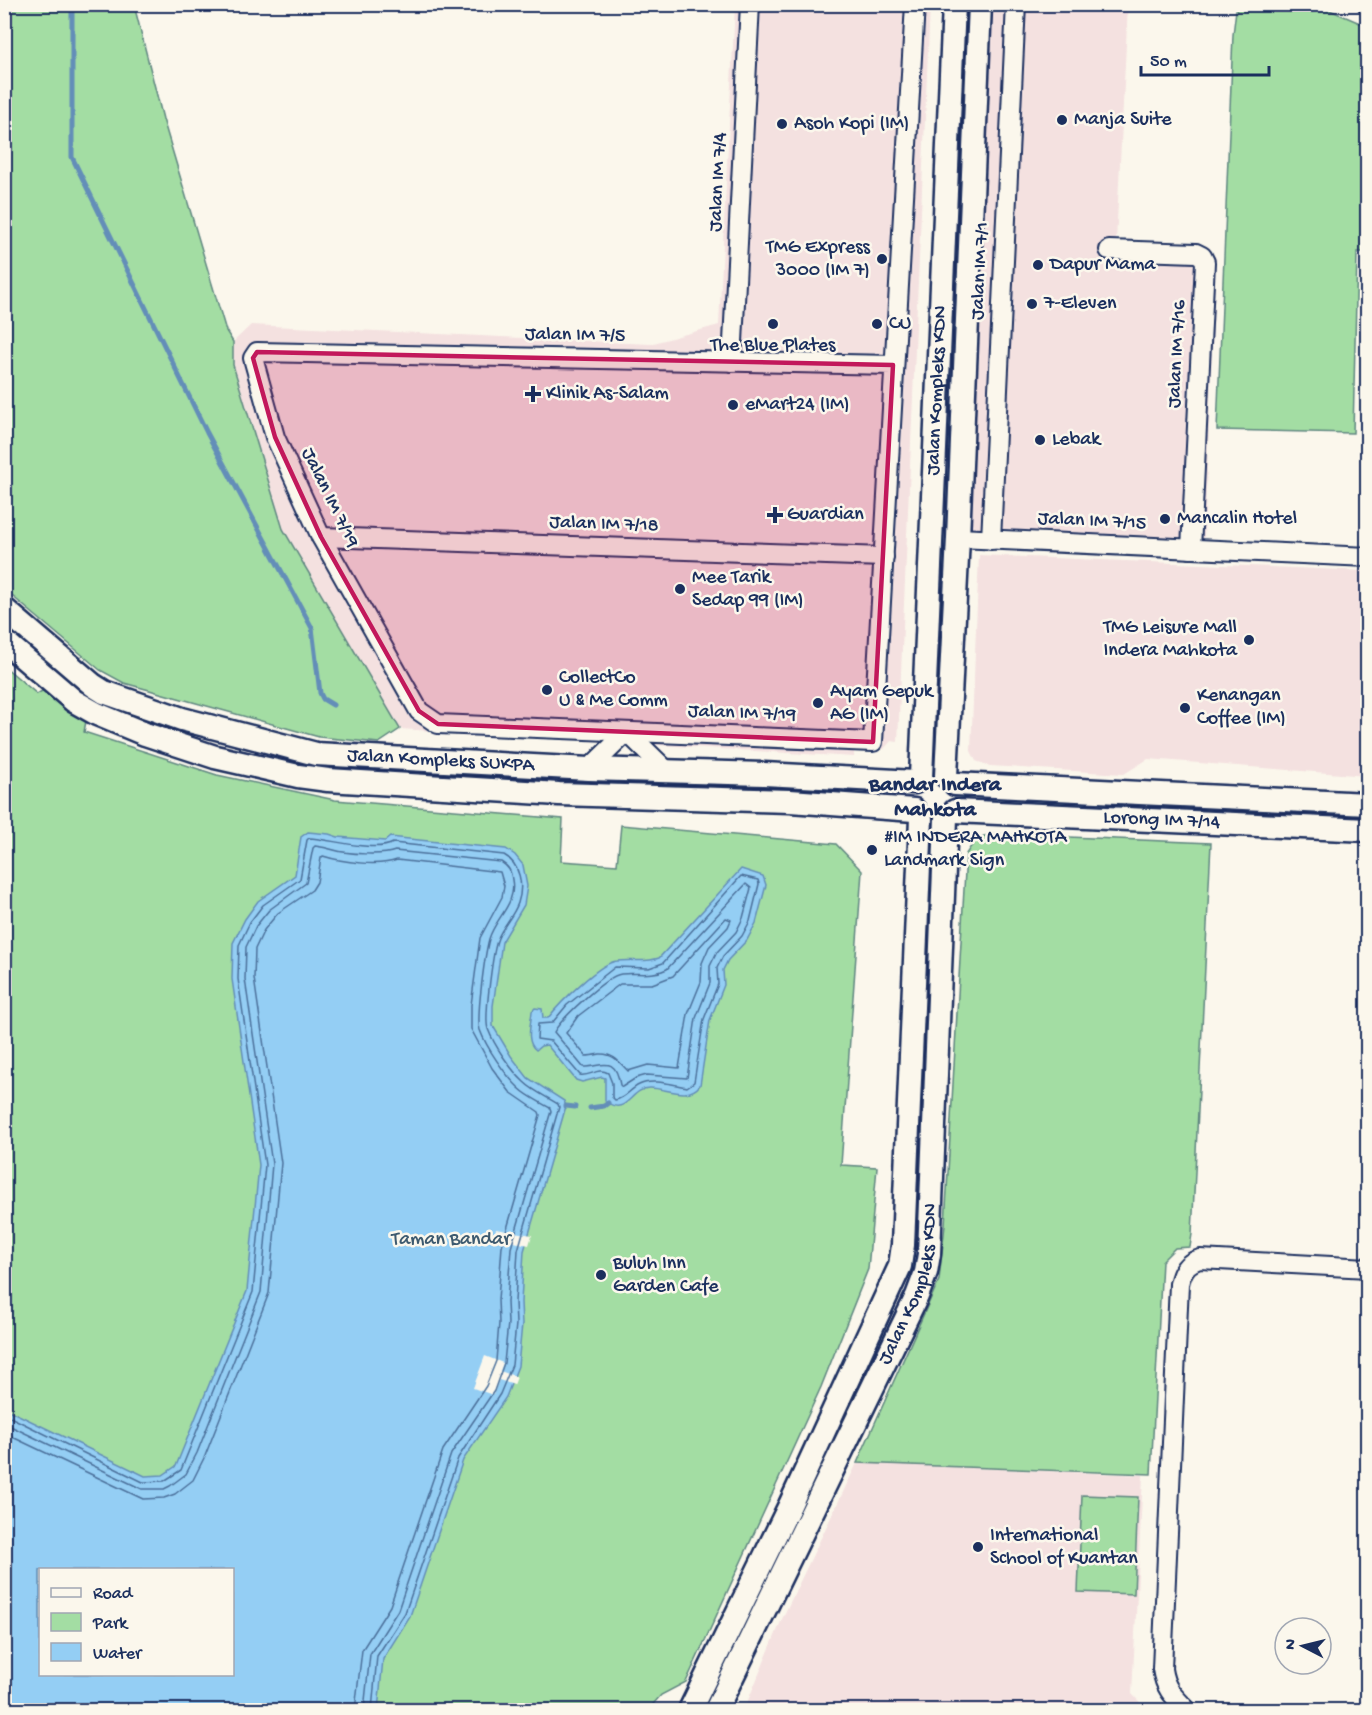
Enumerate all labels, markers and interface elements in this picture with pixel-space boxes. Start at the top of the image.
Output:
scale bar [1141,39,1268,77]
text: 50 m [1150,52,1187,73]
place label: Manja Suite [1074,109,1172,132]
place label: Asoh Kopi (IM) [794,113,909,136]
marker: Manja Suite [1055,113,1069,127]
marker: Asoh Kopi (IM) [775,117,789,131]
street label: Jalan IM 7/4 [705,131,733,232]
street label: Jalan IM 7/1 [967,221,995,321]
place label: TMG Express 3000 (IM 7) [765,237,871,283]
marker: TMG Express 3000 (IM 7) [875,252,889,266]
place label: Dapur Mama [1048,254,1156,277]
marker: Dapur Mama [1031,258,1045,272]
place label: 7-Eleven [1043,293,1117,316]
marker: 7-Eleven [1025,297,1039,311]
street label: Jalan IM 7/16 [1164,298,1192,409]
street label: Jalan Kompleks KDN [922,305,953,476]
place label: CU [889,313,911,336]
marker: The Blue Plates [766,317,780,331]
marker: CU [870,317,884,331]
street label: Jalan IM 7/5 [525,324,625,348]
place label: The Blue Plates [710,335,836,358]
place label: Klinik As-Salam [546,383,669,406]
marker: Klinik As-Salam [524,385,542,403]
place label: eMart24 (IM) [745,394,850,417]
marker: eMart24 (IM) [726,398,740,412]
place label: Lebak [1052,429,1102,452]
marker: Lebak [1033,433,1047,447]
street label: Jalan IM 7/19 [295,444,363,552]
place label: Guardian [787,504,864,527]
marker: Guardian [768,508,782,522]
street label: Jalan IM 7/15 [1037,508,1147,536]
place label: Mancalin Hotel [1177,508,1297,531]
street label: Jalan IM 7/18 [549,512,659,538]
marker: Mancalin Hotel [1158,512,1172,526]
place label: Mee Tarik Sedap 99 (IM) [692,567,804,613]
marker: Mee Tarik Sedap 99 (IM) [673,582,687,596]
place label: TMG Leisure Mall Indera Mahkota [1102,617,1238,663]
marker: TMG Leisure Mall Indera Mahkota [1242,633,1256,647]
place label: CollectCo U & Me Comm [559,667,668,713]
place label: Ayam Gepuk AG (IM) [830,681,935,727]
marker: CollectCo U & Me Comm [540,683,554,697]
place label: Kenangan Coffee (IM) [1197,685,1286,731]
marker: Ayam Gepuk AG (IM) [811,696,825,710]
street label: Jalan IM 7/19 [688,701,796,727]
marker: Kenangan Coffee (IM) [1178,701,1192,715]
street label: Jalan Kompleks SUKPA [347,744,536,778]
district label: Bandar Indera Mahkota [868,773,1003,824]
street label: Lorong IM 7/14 [1103,806,1221,835]
place label: #IM INDERA MAHKOTA Landmark Sign [884,827,1068,873]
marker: #IM INDERA MAHKOTA Landmark Sign [865,843,879,857]
street label: Jalan Kompleks KDN [874,1203,942,1369]
park label: Taman Bandar [390,1229,512,1252]
place label: Buluh Inn Garden Cafe [612,1253,719,1299]
marker: Buluh Inn Garden Cafe [594,1268,608,1282]
place label: International School of Kuantan [990,1525,1138,1571]
marker: International School of Kuantan [971,1540,985,1554]
legend [39,1568,234,1676]
text: Road [93,1584,134,1605]
text: Park [92,1614,129,1635]
north arrow [1273,1616,1333,1676]
text: N [1282,1638,1302,1651]
text: Water [93,1644,143,1665]

